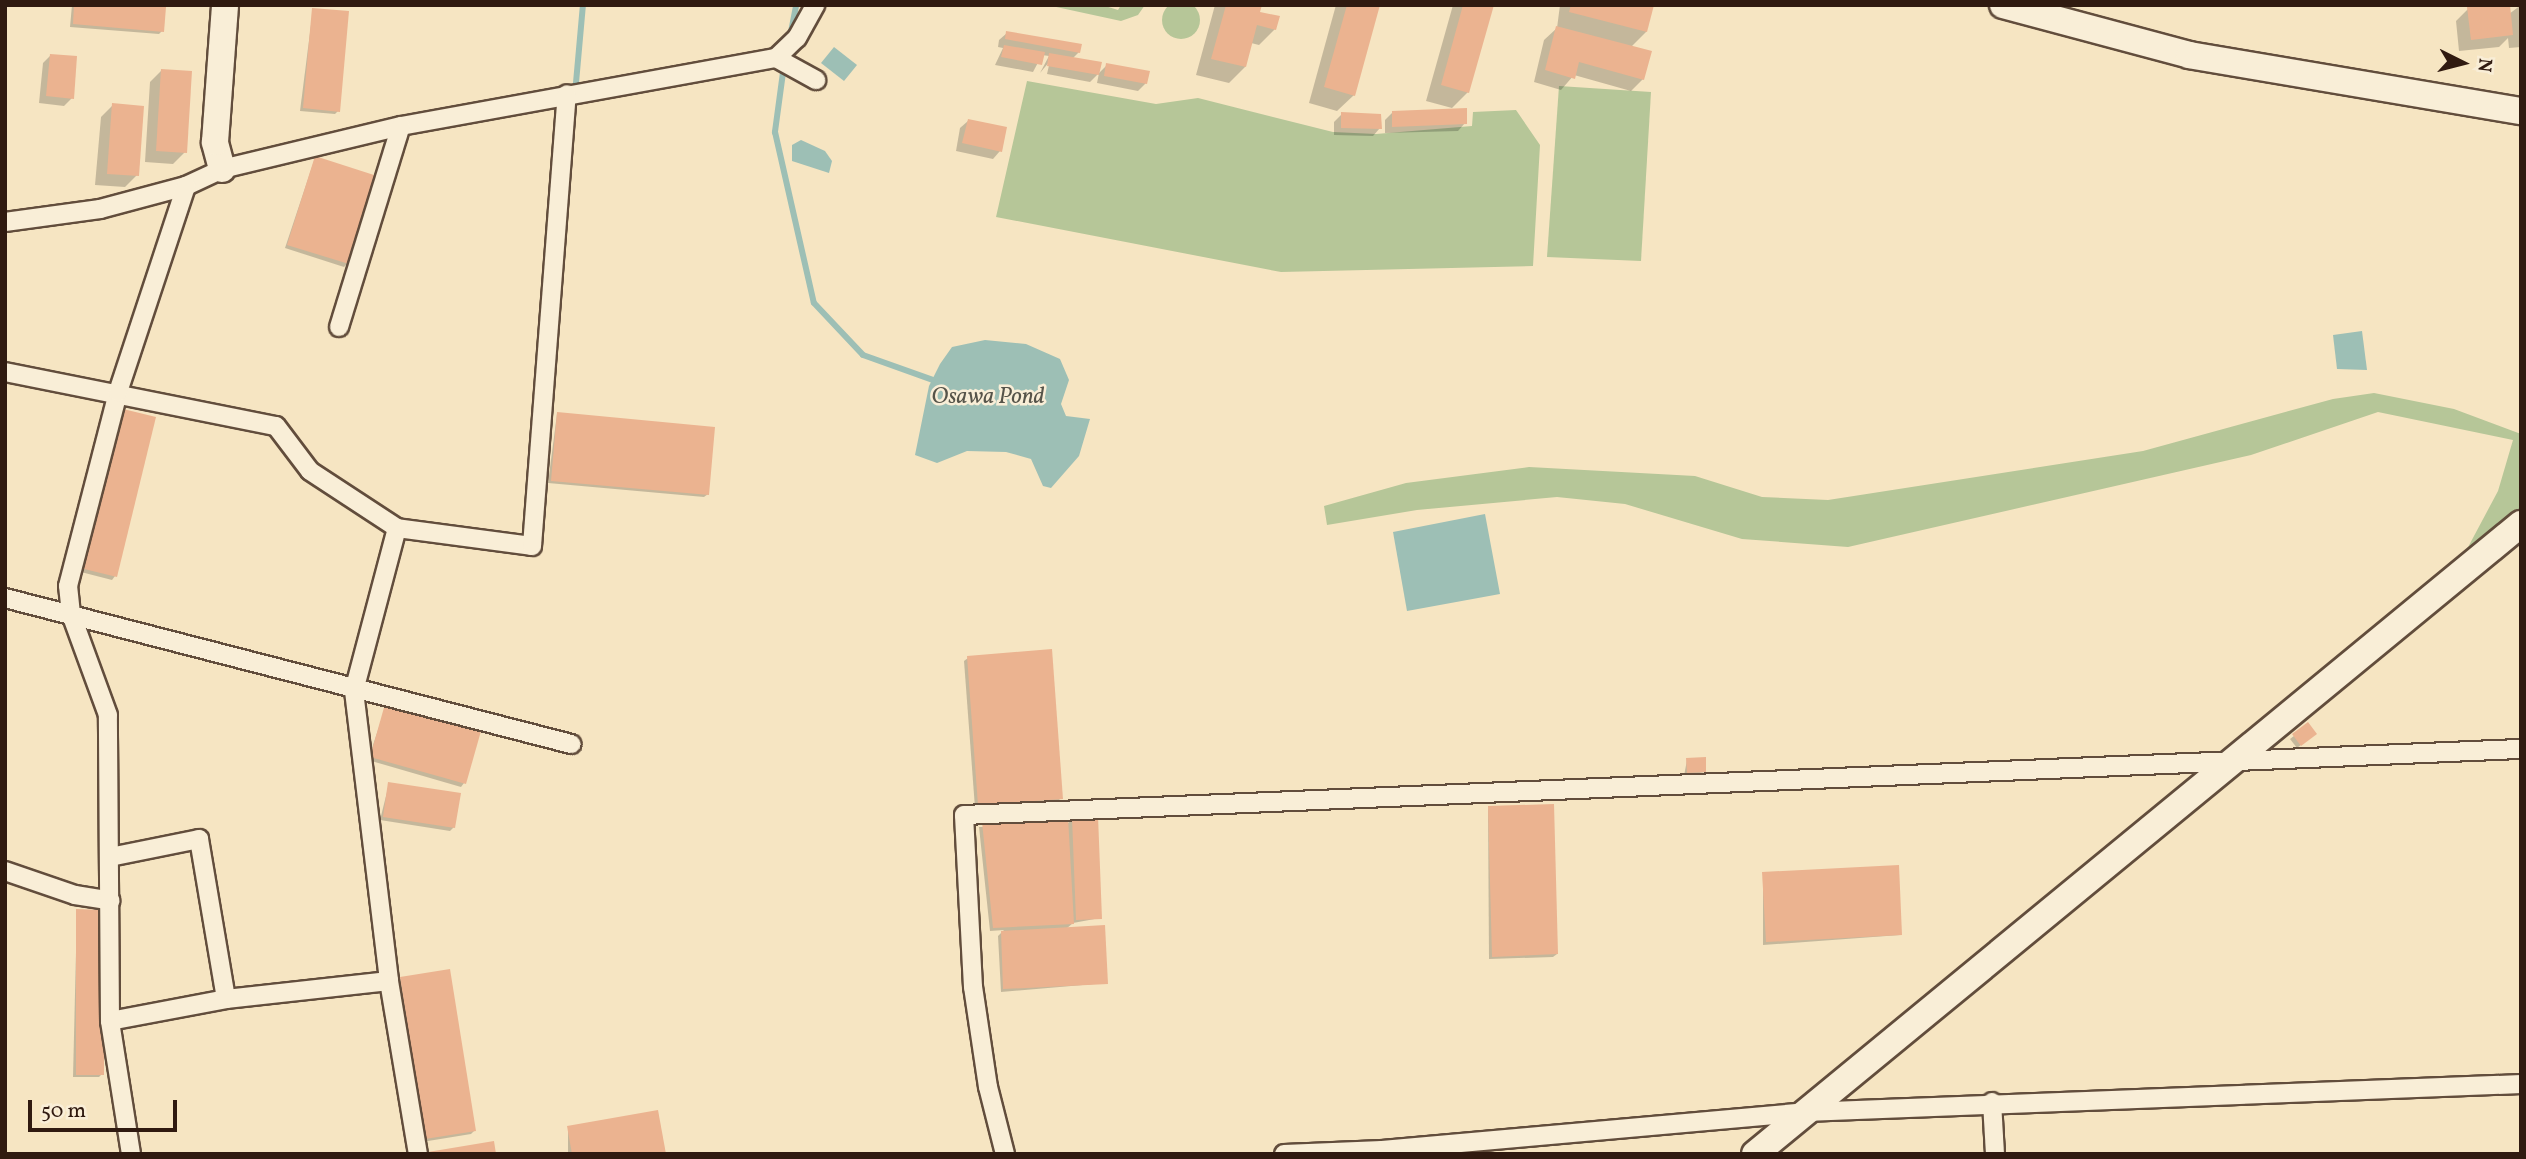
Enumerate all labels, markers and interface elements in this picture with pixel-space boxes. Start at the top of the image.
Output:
north arrow [2428,28,2498,98]
text: N [2470,57,2498,73]
water label: Osawa Pond [931,383,1045,411]
scale bar [32,1086,180,1130]
text: 50 m [41,1097,86,1126]

